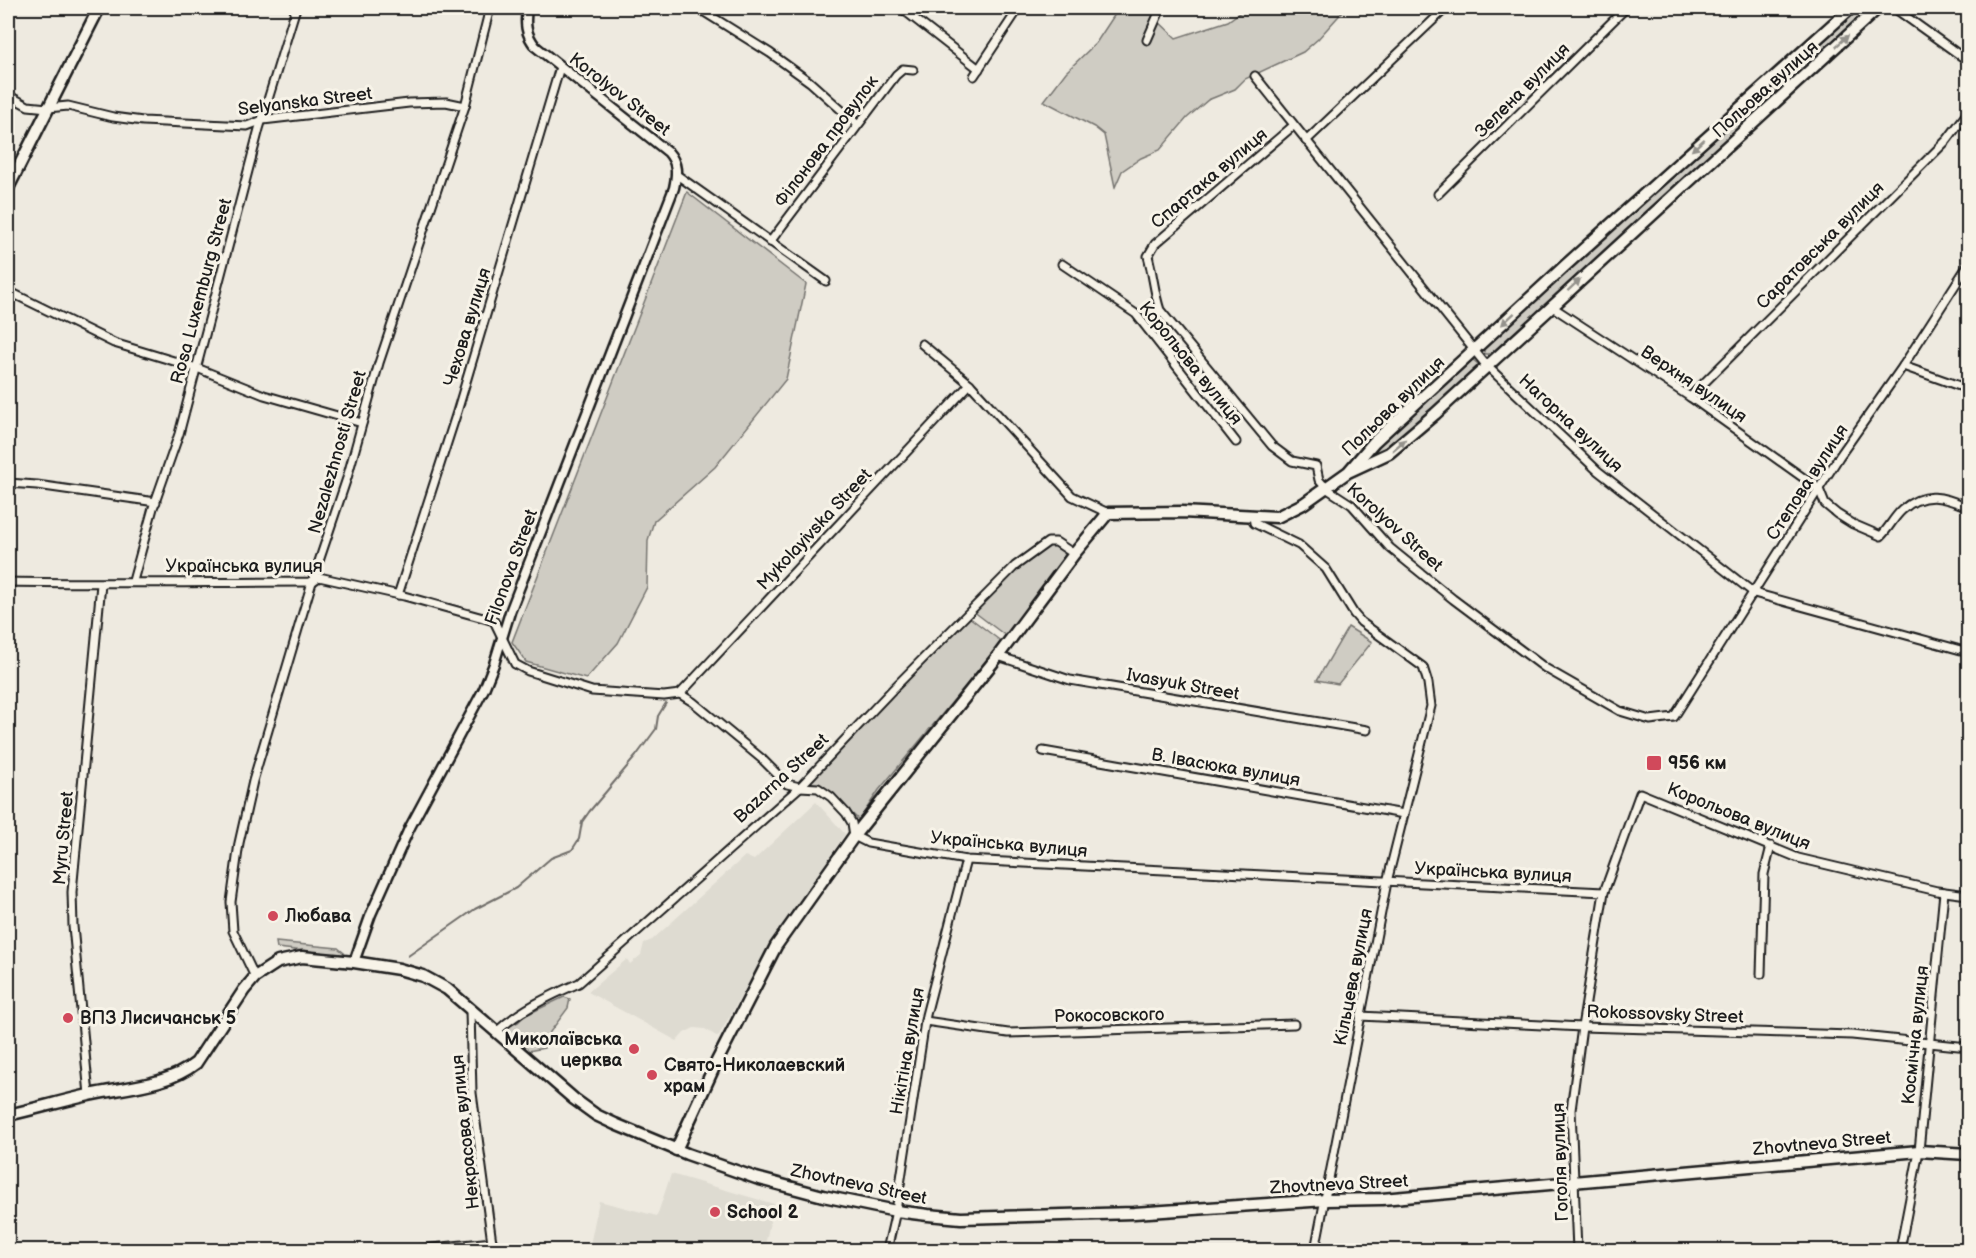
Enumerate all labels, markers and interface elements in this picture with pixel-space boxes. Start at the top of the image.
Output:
one-way arrow [1834,35,1849,48]
street label: Польова вулиця [1708,36,1822,142]
street label: Зелена вулиця [1471,39,1574,142]
street label: Korolyov Street [565,48,675,141]
street label: Філонова провулок [770,71,883,211]
street label: Selyanska Street [237,83,374,120]
street label: Спартака вулиця [1147,124,1272,233]
one-way arrow [1691,138,1706,151]
street label: Саратовська вулиця [1752,177,1888,313]
street label: Rosa Luxemburg Street [167,196,237,386]
street label: Чехова вулиця [439,265,495,389]
one-way arrow [1566,278,1581,292]
street label: Корольова вулиця [1135,297,1247,429]
one-way arrow [1500,312,1515,326]
street label: Верхня вулиця [1637,341,1751,428]
street label: Польова вулиця [1338,352,1449,461]
street label: Nezalezhnosti Street [304,368,371,536]
street label: Нагорна вулиця [1514,370,1627,477]
street label: Степова вулиця [1762,420,1853,544]
one-way arrow [1391,438,1407,451]
street label: Mykolayivska Street [753,464,876,594]
street label: Korolyov Street [1342,479,1447,576]
street label: Filonova Street [481,506,542,628]
street label: Українська вулиця [165,556,323,577]
street label: Ivasyuk Street [1125,664,1241,705]
street label: Bazarna Street [730,729,833,828]
street label: В. Івасюка вулиця [1150,744,1302,791]
place label: 956 км [1668,753,1726,774]
marker: 956 км [1645,754,1663,772]
street label: Корольова вулиця [1664,778,1813,855]
street label: Myru Street [49,790,78,886]
street label: Українська вулиця [930,827,1088,862]
street label: Українська вулиця [1414,858,1572,887]
place label: Любава [284,906,352,927]
street label: Кільцева вулиця [1330,907,1377,1047]
marker: Любава [266,909,280,923]
street label: Космічна вулиця [1898,964,1933,1106]
street label: Нікітіна вулиця [886,986,929,1116]
street label: Rokossovsky Street [1586,1001,1744,1028]
street label: Рокосовского [1054,1004,1164,1027]
place label: ВПЗ Лисичанськ 5 [80,1008,236,1029]
marker: ВПЗ Лисичанськ 5 [61,1011,75,1025]
place label: Миколаївська церква [504,1029,623,1071]
marker: Миколаївська церква [627,1042,641,1056]
street label: Некрасова вулиця [447,1054,484,1210]
place label: Свято-Николаевский храм [664,1055,845,1097]
marker: Свято-Николаевский храм [645,1068,659,1082]
street label: Гоголя вулиця [1548,1102,1573,1222]
street label: Zhovtneva Street [1751,1127,1892,1160]
street label: Zhovtneva Street [788,1160,929,1209]
street label: Zhovtneva Street [1268,1170,1409,1199]
place label: School 2 [727,1202,798,1223]
marker: School 2 [708,1205,722,1219]

